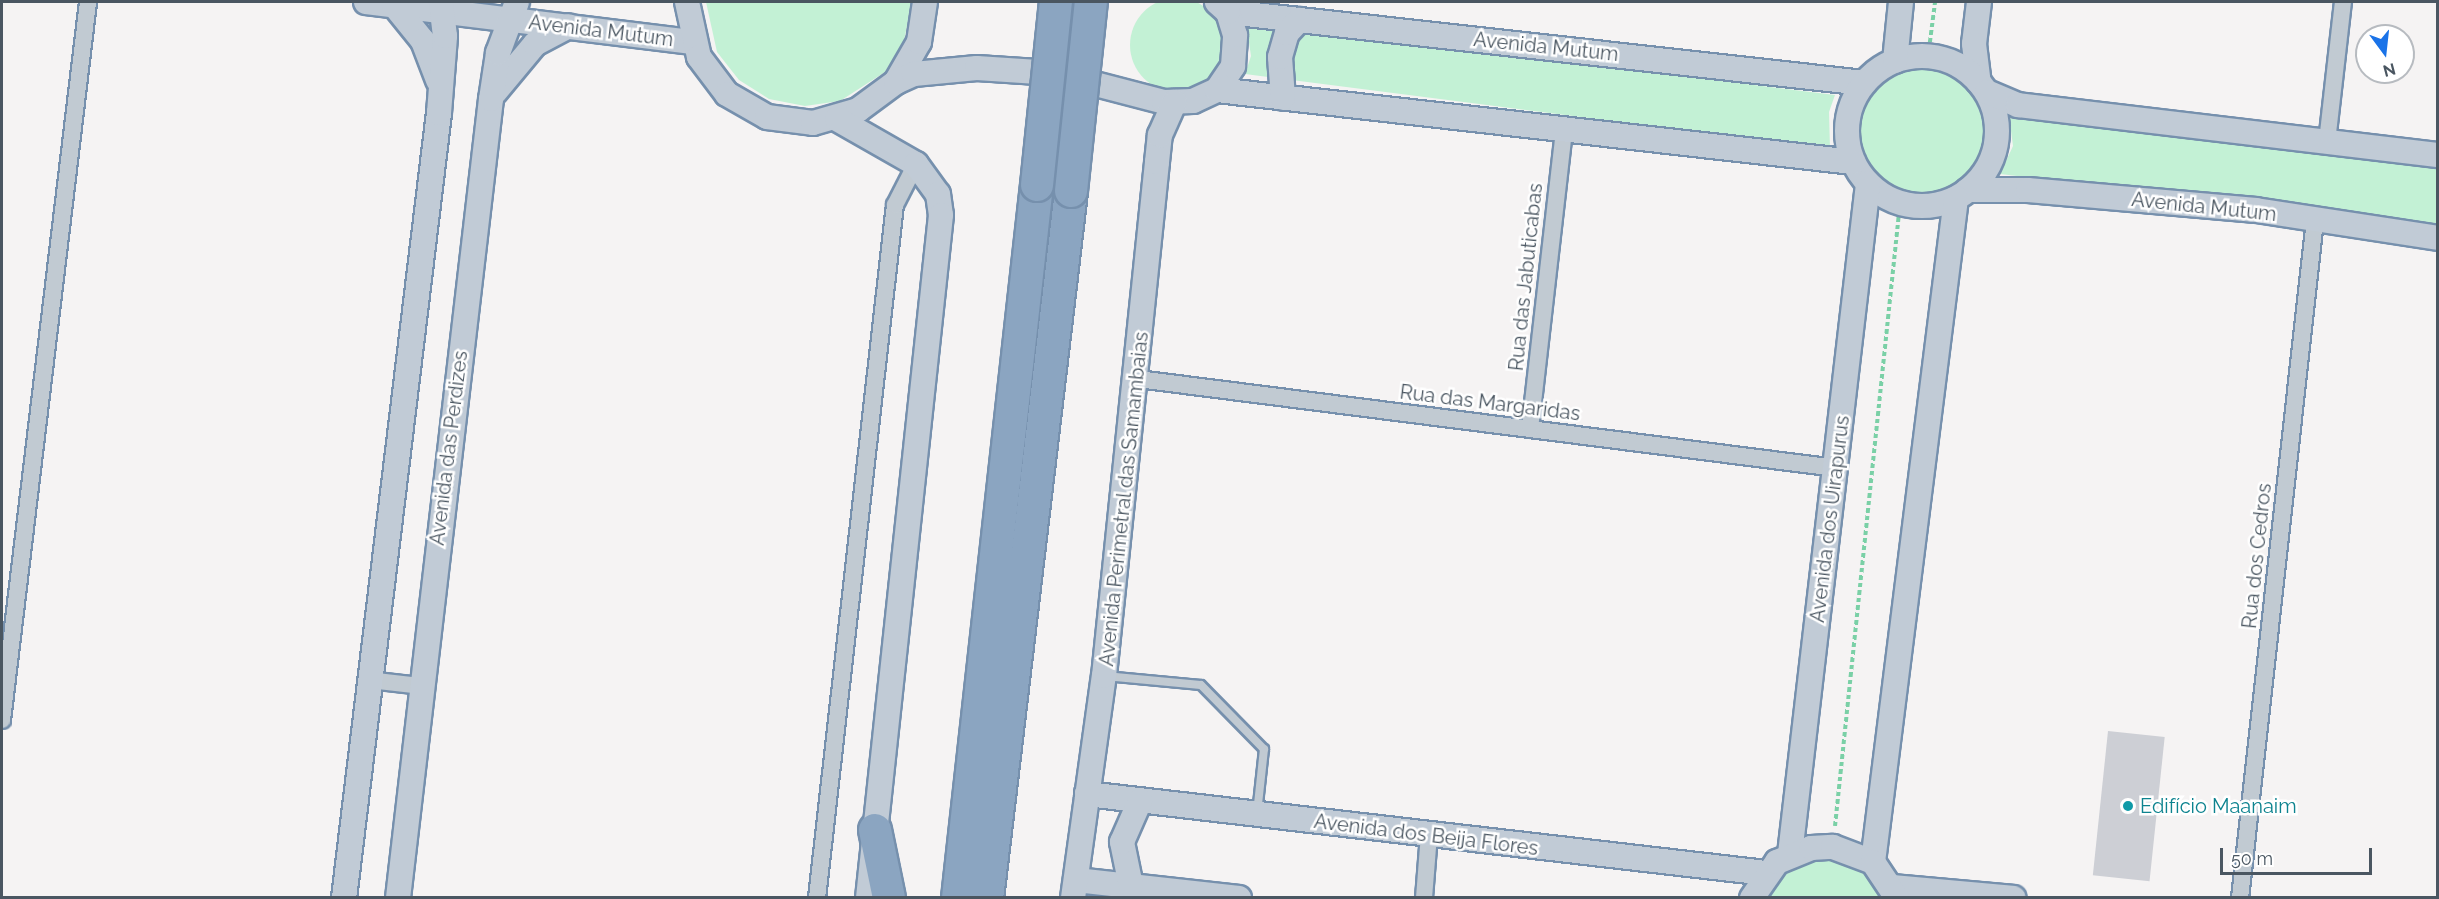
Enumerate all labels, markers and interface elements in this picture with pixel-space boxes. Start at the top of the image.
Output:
street label: Avenida Mutum [527,10,675,52]
north arrow [2355,24,2415,84]
street label: Avenida Mutum [1472,27,1620,67]
text: N [2381,59,2398,81]
street label: Rua das Jabuticabas [1504,182,1548,372]
street label: Avenida Mutum [2130,187,2278,227]
street label: Avenida Perimetral das Samambaias [1094,330,1154,668]
street label: Avenida das Perdizes [425,349,473,547]
street label: Rua das Margaridas [1398,380,1582,426]
street label: Avenida dos Uirapurus [1805,414,1855,624]
street label: Rua dos Cedros [2237,482,2277,630]
place label: Edifício Maanaim [2140,794,2297,818]
marker: Edifício Maanaim [2121,799,2135,813]
street label: Avenida dos Beija Flores [1313,809,1539,861]
scale bar [2223,836,2374,874]
text: 50 m [2231,848,2273,869]

